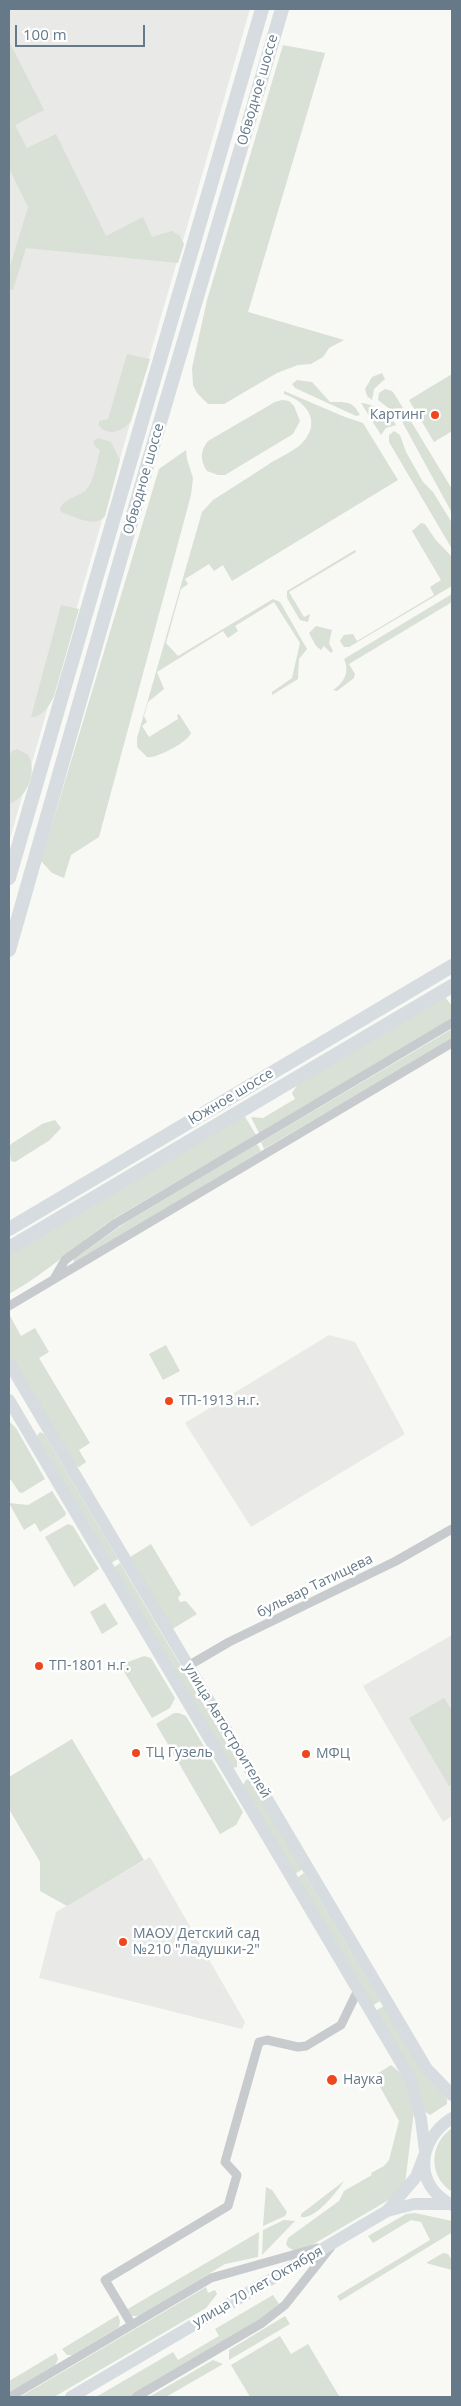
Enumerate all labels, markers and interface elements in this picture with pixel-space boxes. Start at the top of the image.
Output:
scale bar [18,15,148,47]
text: 100 m [23,24,67,44]
street label: Обводное шоссе [234,33,282,147]
place label: Картинг [370,407,425,423]
marker: Картинг [429,409,441,421]
street label: Обводное шоссе [120,422,168,536]
street label: Южное шоссе [186,1065,276,1129]
place label: ТП-1913 н.г. [179,1393,259,1409]
marker: ТП-1913 н.г. [163,1395,175,1407]
street label: бульвар Татищева [254,1551,376,1621]
place label: ТП-1801 н.г. [49,1658,129,1674]
marker: ТП-1801 н.г. [33,1660,45,1672]
street label: улица Автостроителей [180,1660,274,1802]
place label: ТЦ Гузель [146,1745,213,1761]
place label: МФЦ [316,1746,350,1762]
marker: ТЦ Гузель [130,1747,142,1759]
marker: МФЦ [300,1748,312,1760]
place label: МАОУ Детский сад №210 "Ладушки-2" [133,1926,260,1958]
marker: МАОУ Детский сад №210 "Ладушки-2" [117,1936,129,1948]
place label: Наука [343,2072,383,2088]
marker: Наука [325,2073,339,2087]
street label: улица 70 лет Октября [190,2243,326,2331]

